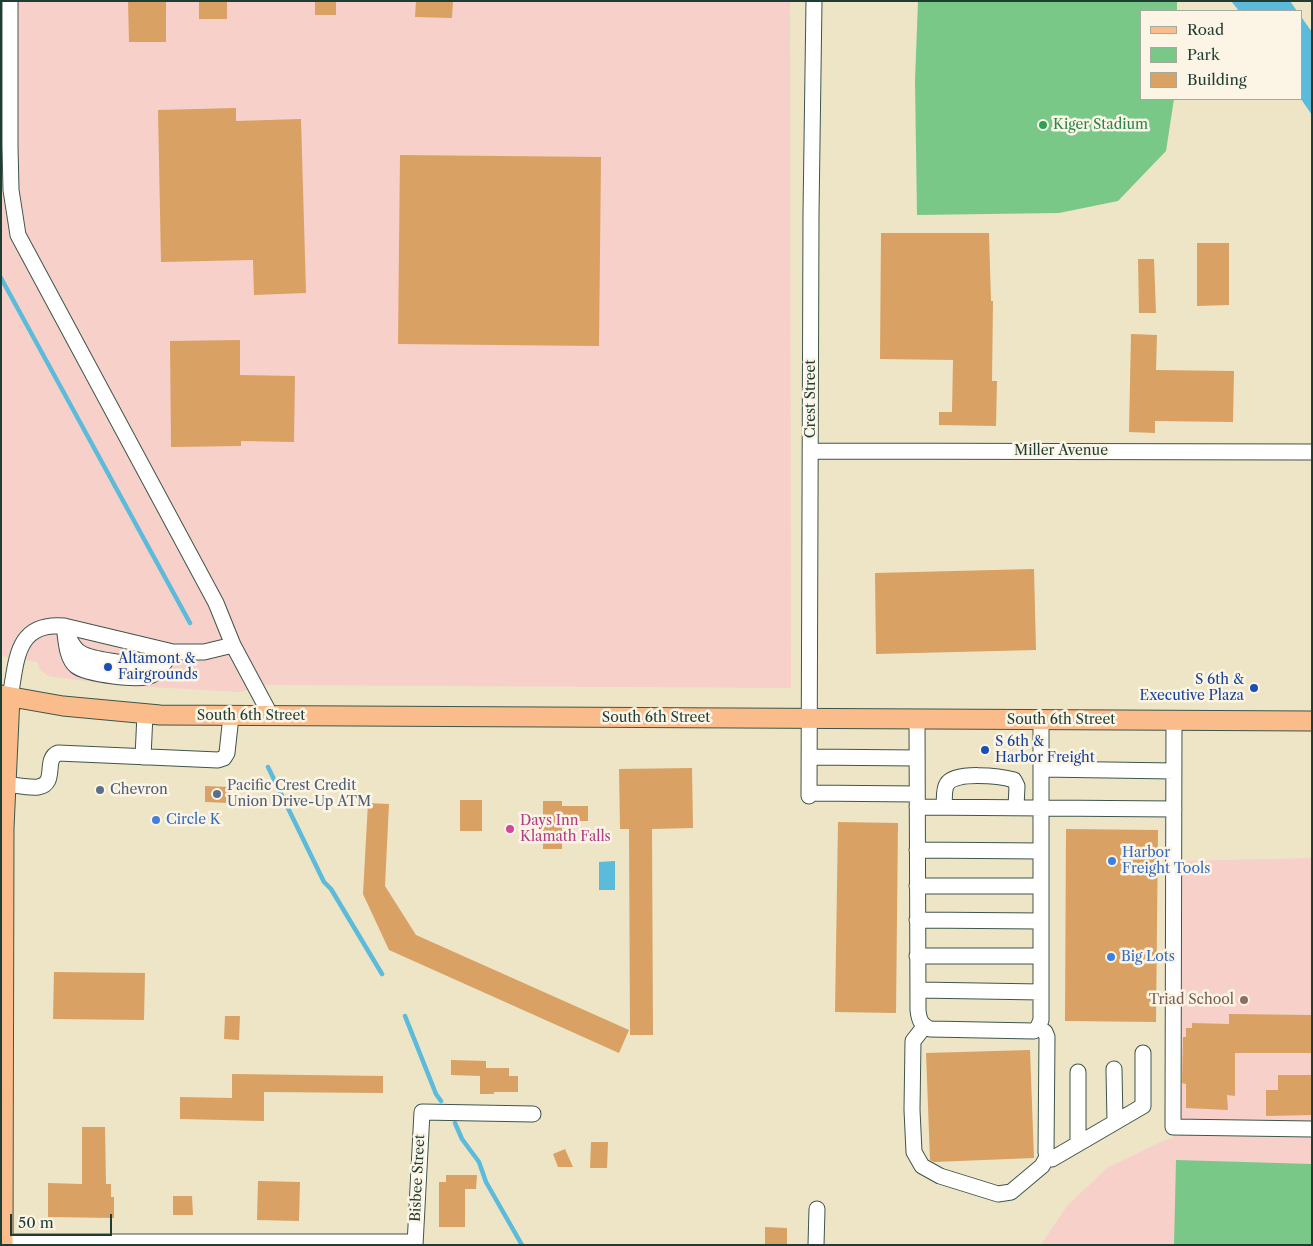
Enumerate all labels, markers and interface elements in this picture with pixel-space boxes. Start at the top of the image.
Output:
legend [1140,10,1303,100]
text: Road [1187,20,1224,39]
text: Park [1187,45,1220,64]
text: Building [1187,70,1247,89]
place label: Kiger Stadium [1053,117,1148,133]
marker: Kiger Stadium [1037,119,1049,131]
street label: Crest Street [803,360,819,438]
street label: Miller Avenue [1014,443,1108,459]
place label: Altamont & Fairgrounds [118,651,198,684]
marker: Altamont & Fairgrounds [102,661,114,673]
place label: S 6th & Executive Plaza [1139,672,1244,704]
marker: S 6th & Executive Plaza [1248,682,1260,694]
street label: South 6th Street [197,708,305,724]
street label: South 6th Street [602,710,710,726]
street label: South 6th Street [1007,712,1115,728]
place label: S 6th & Harbor Freight [995,734,1095,766]
marker: S 6th & Harbor Freight [979,744,991,756]
place label: Pacific Crest Credit Union Drive-Up ATM [227,778,371,810]
place label: Chevron [110,782,168,798]
marker: Chevron [94,784,106,796]
marker: Pacific Crest Credit Union Drive-Up ATM [211,788,223,800]
place label: Circle K [166,812,221,828]
place label: Days Inn Klamath Falls [520,813,611,846]
marker: Circle K [150,814,162,826]
marker: Days Inn Klamath Falls [504,823,516,835]
place label: Harbor Freight Tools [1122,845,1210,878]
marker: Harbor Freight Tools [1106,855,1118,867]
place label: Big Lots [1121,949,1175,965]
marker: Big Lots [1105,951,1117,963]
place label: Triad School [1149,992,1234,1008]
marker: Triad School [1238,994,1250,1006]
street label: Bisbee Street [407,1134,429,1222]
scale bar [12,1204,115,1236]
text: 50 m [18,1213,54,1232]

